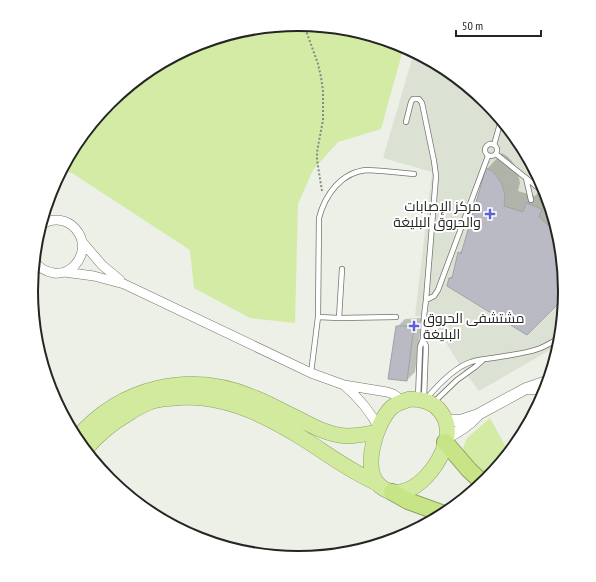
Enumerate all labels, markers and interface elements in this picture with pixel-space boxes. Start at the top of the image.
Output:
scale bar [456,12,541,38]
text: 50 m [462,18,483,33]
place label: مركز الإصابات والحروق البليغة [393,197,481,231]
marker: مركز الإصابات والحروق البليغة [484,208,496,220]
place label: مشتشفى الحروق البليغة [423,309,524,343]
marker: مشتشفى الحروق البليغة [408,320,420,332]

